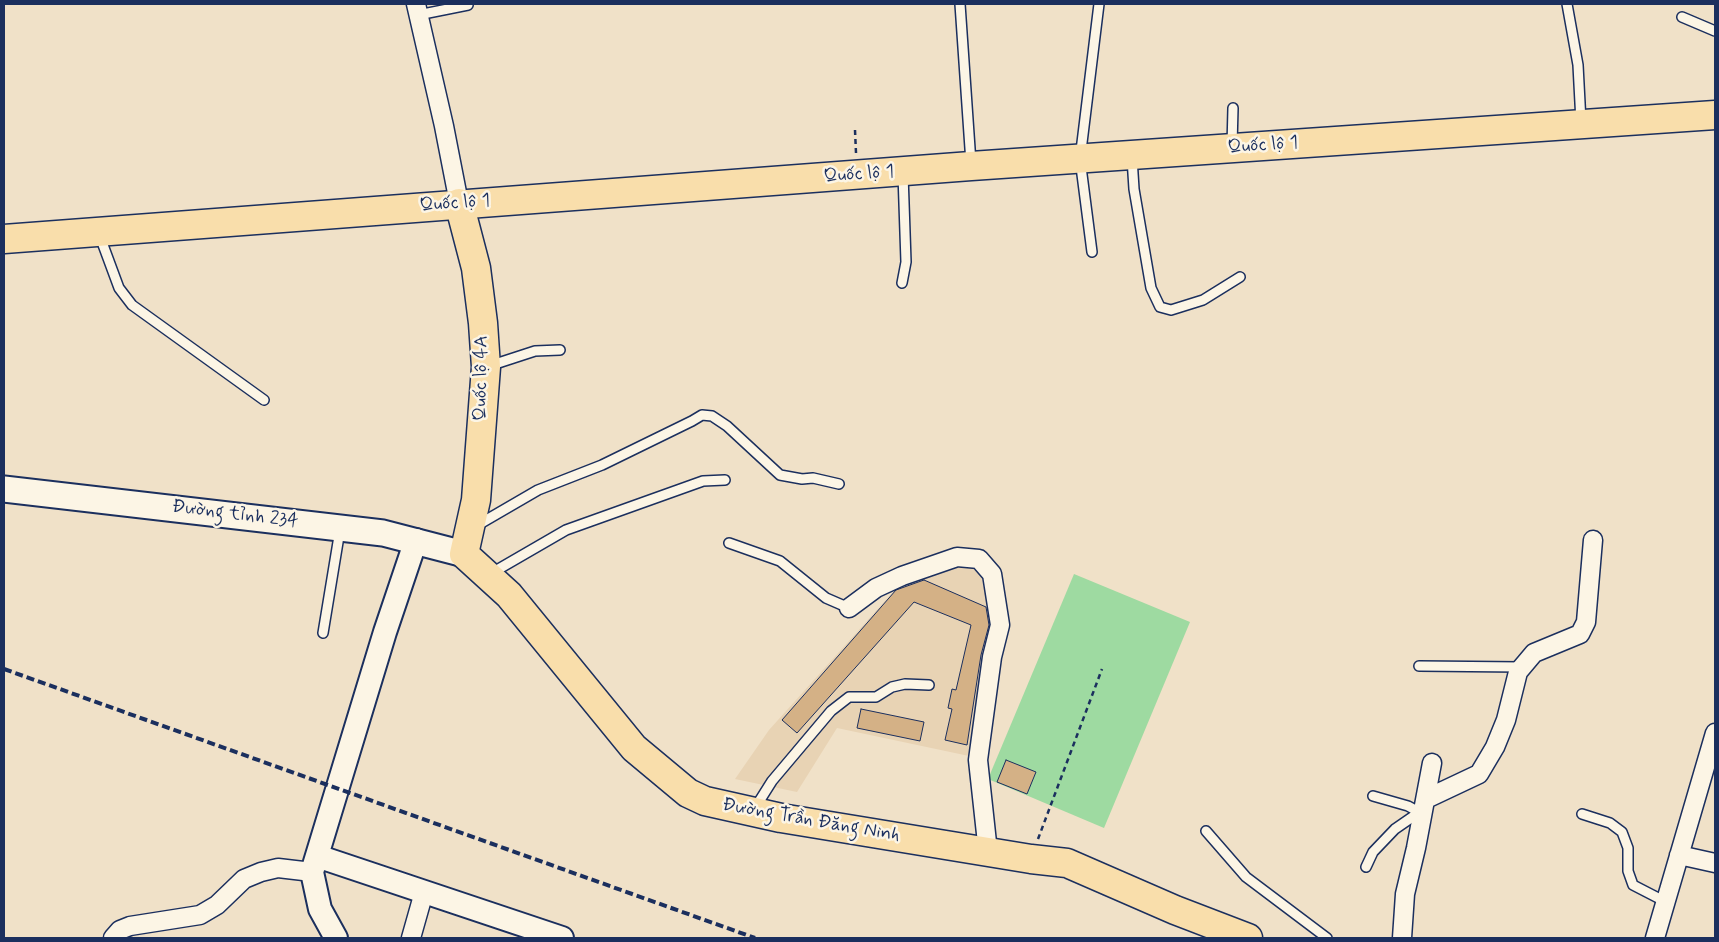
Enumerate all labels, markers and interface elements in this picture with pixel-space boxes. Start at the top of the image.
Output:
street label: Quốc lộ 1 [1227,132,1299,160]
street label: Quốc lộ 1 [823,161,895,189]
street label: Quốc lộ 1 [419,190,491,218]
street label: Quốc lộ 4A [470,335,494,421]
street label: Đường tỉnh 234 [171,496,299,534]
street label: Đường Trần Đăng Ninh [720,794,902,848]

